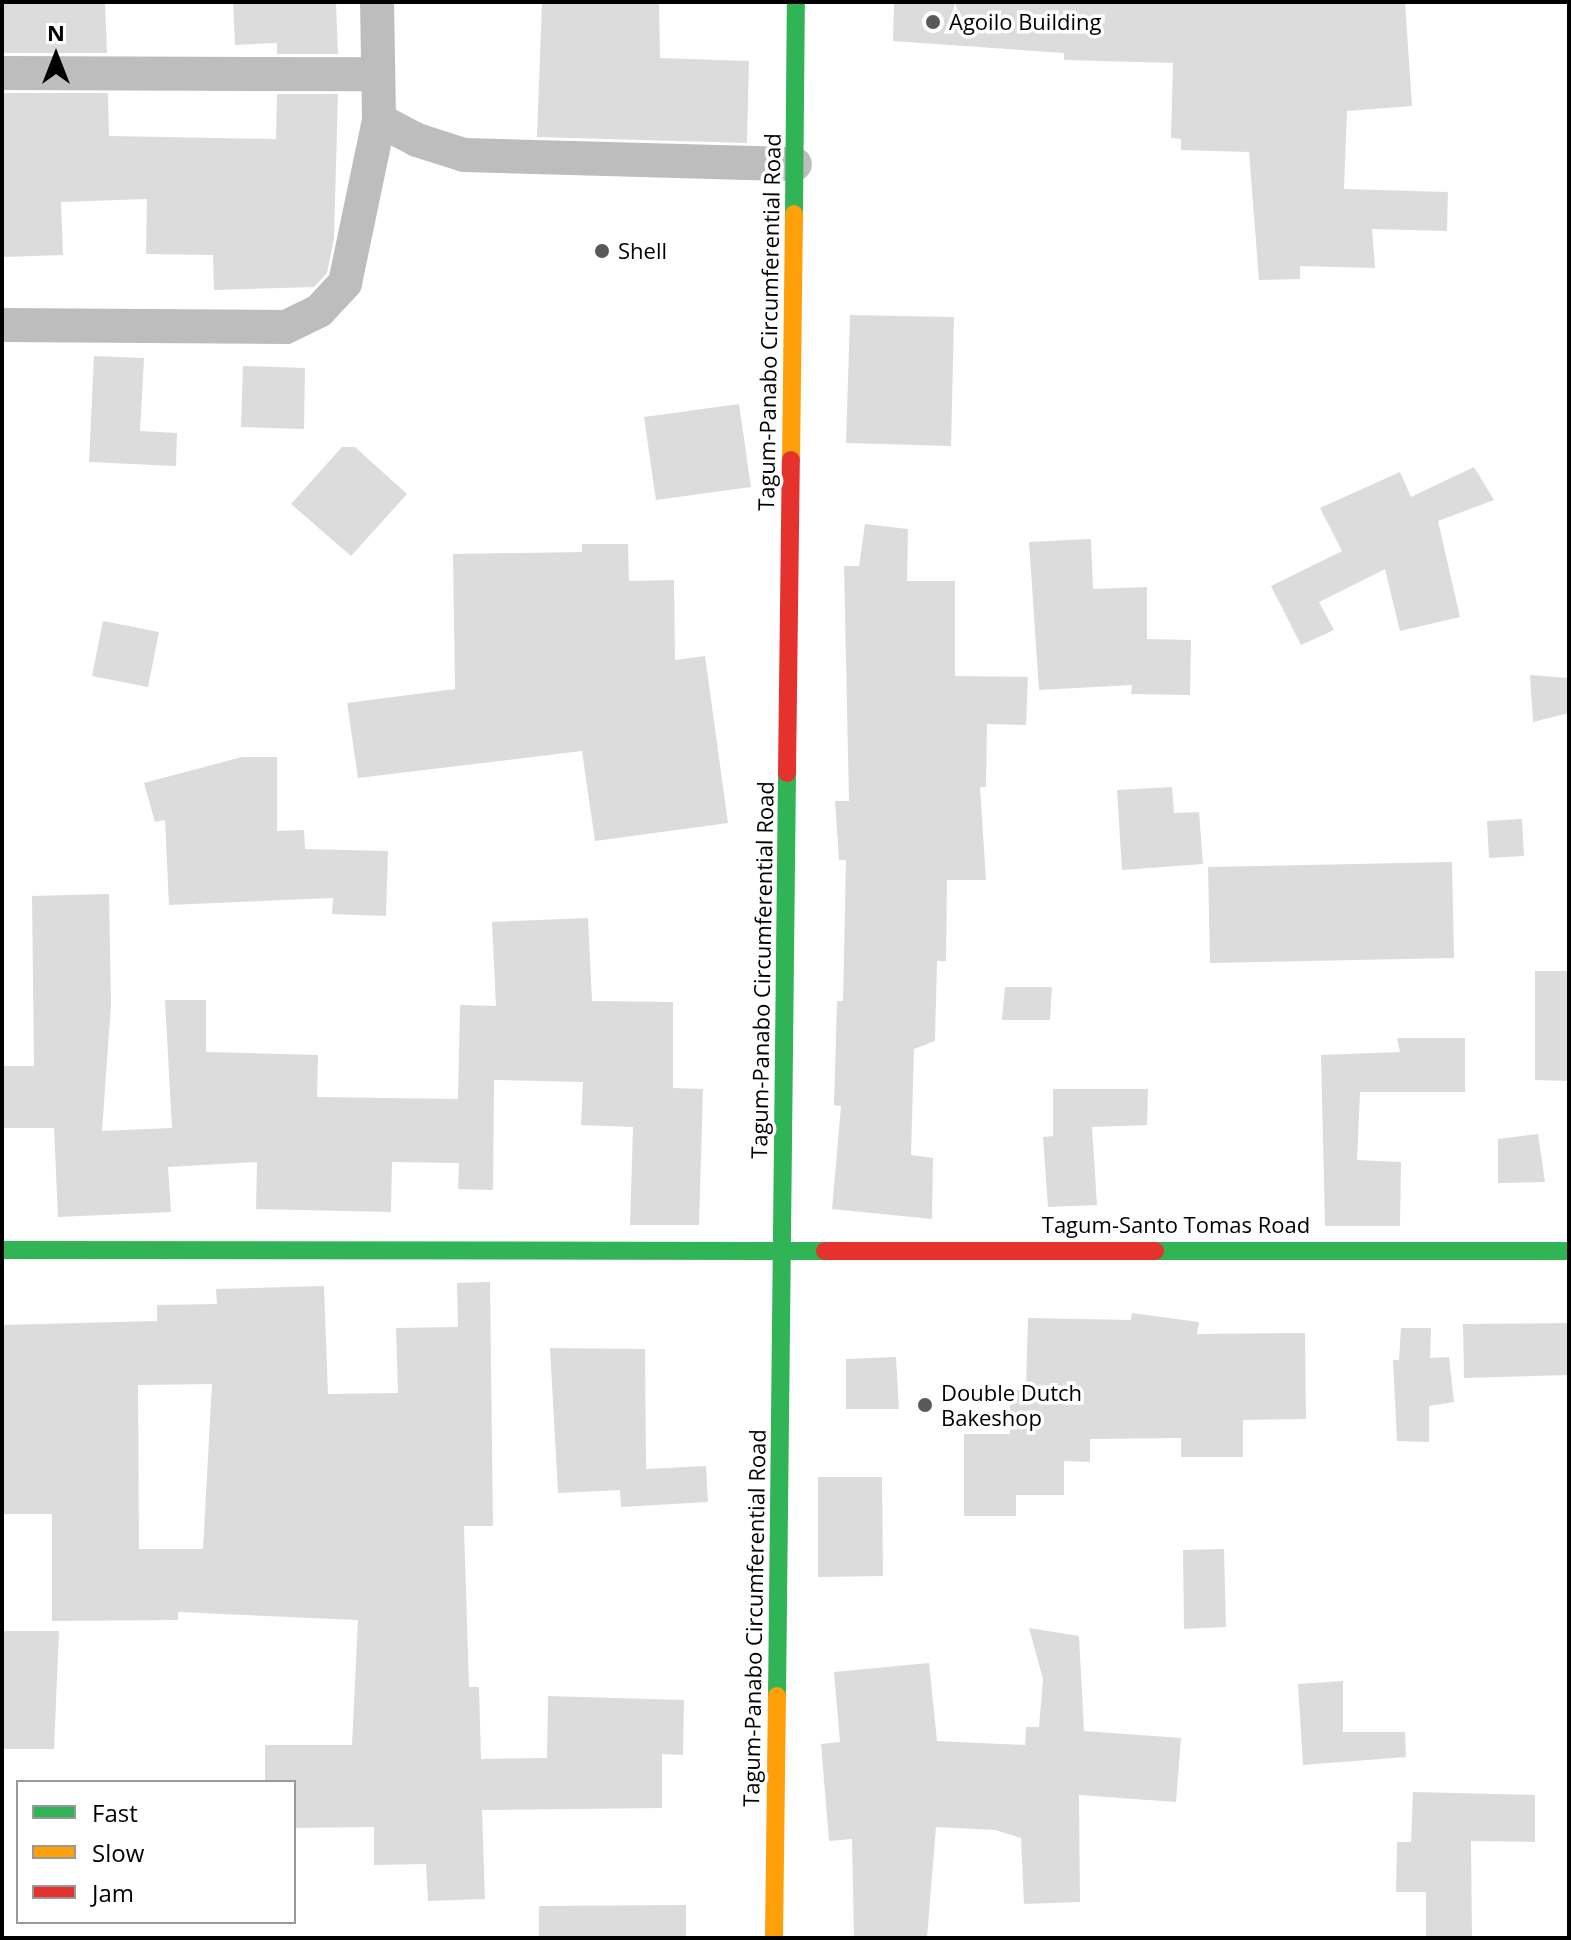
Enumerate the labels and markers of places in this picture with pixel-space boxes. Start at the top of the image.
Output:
place label: Agoilo Building [949,9,1101,35]
marker: Agoilo Building [924,13,942,31]
place label: Shell [618,238,667,264]
marker: Shell [593,242,611,260]
place label: Double Dutch Bakeshop [941,1379,1082,1430]
marker: Double Dutch Bakeshop [916,1396,934,1414]

